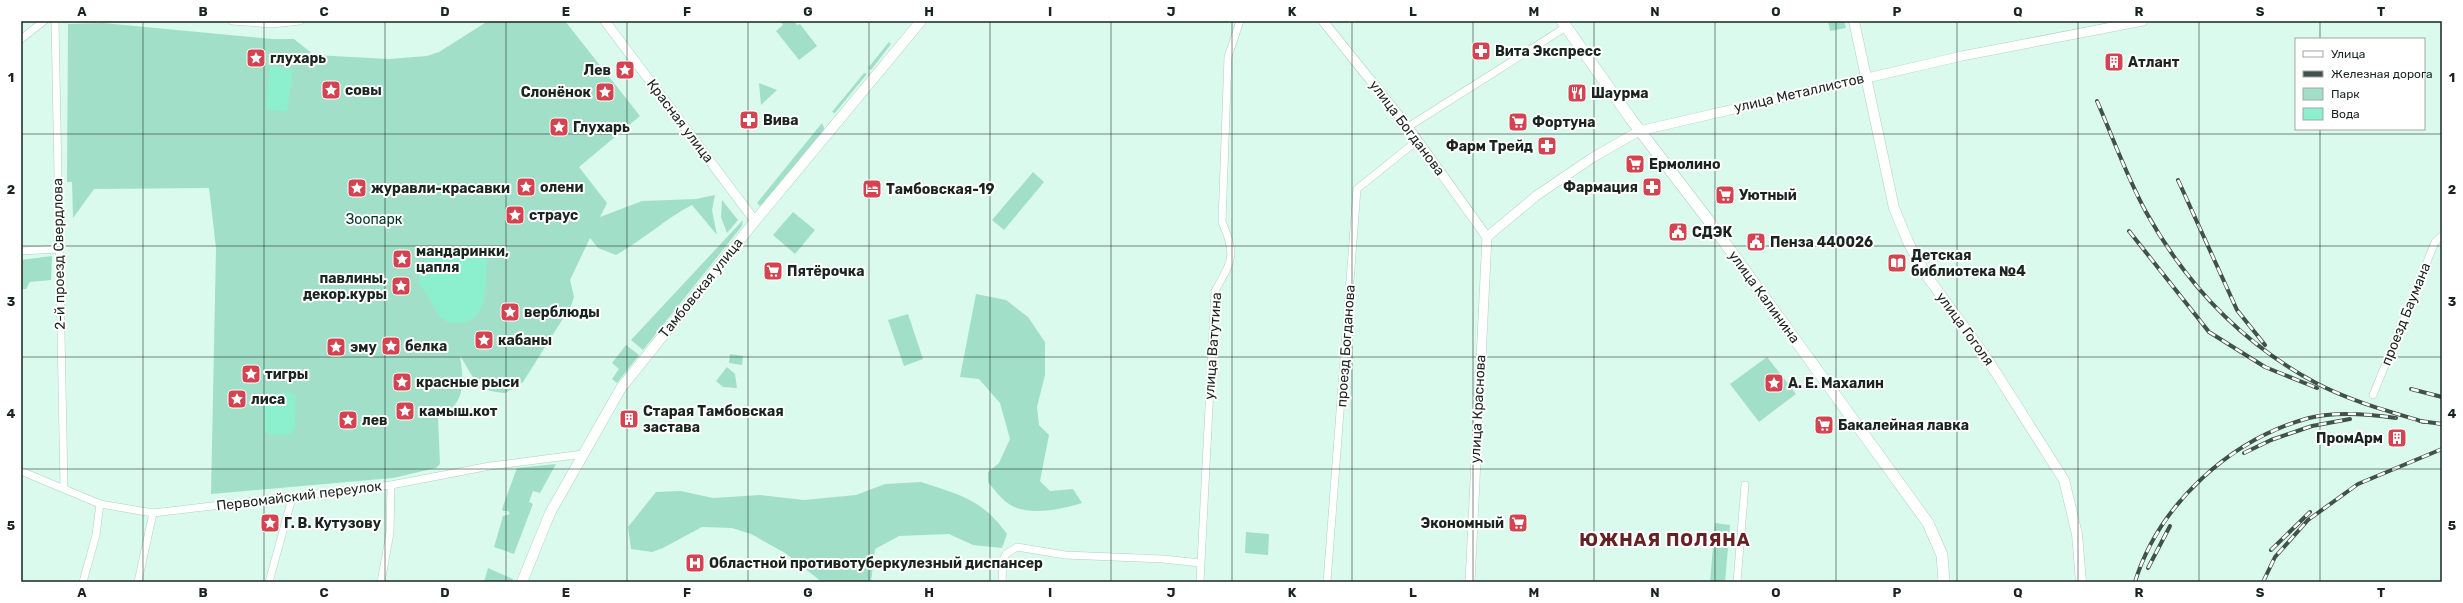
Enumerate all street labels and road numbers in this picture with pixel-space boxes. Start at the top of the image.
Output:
street label: улица Металлистов [1732,70,1866,116]
street label: Красная улица [643,76,717,166]
street label: улица Богданова [1366,77,1448,179]
street label: 2-й проезд Свердлова [49,178,69,330]
street label: Тамбовская улица [655,235,747,341]
street label: улица Калинина [1725,247,1803,347]
street label: проезд Баумана [2378,260,2434,368]
street label: проезд Богданова [1333,284,1359,408]
street label: улица Гоголя [1933,289,1997,369]
street label: улица Ватутина [1201,292,1225,400]
street label: улица Краснова [1467,354,1489,464]
street label: Первомайский переулок [215,477,383,515]

